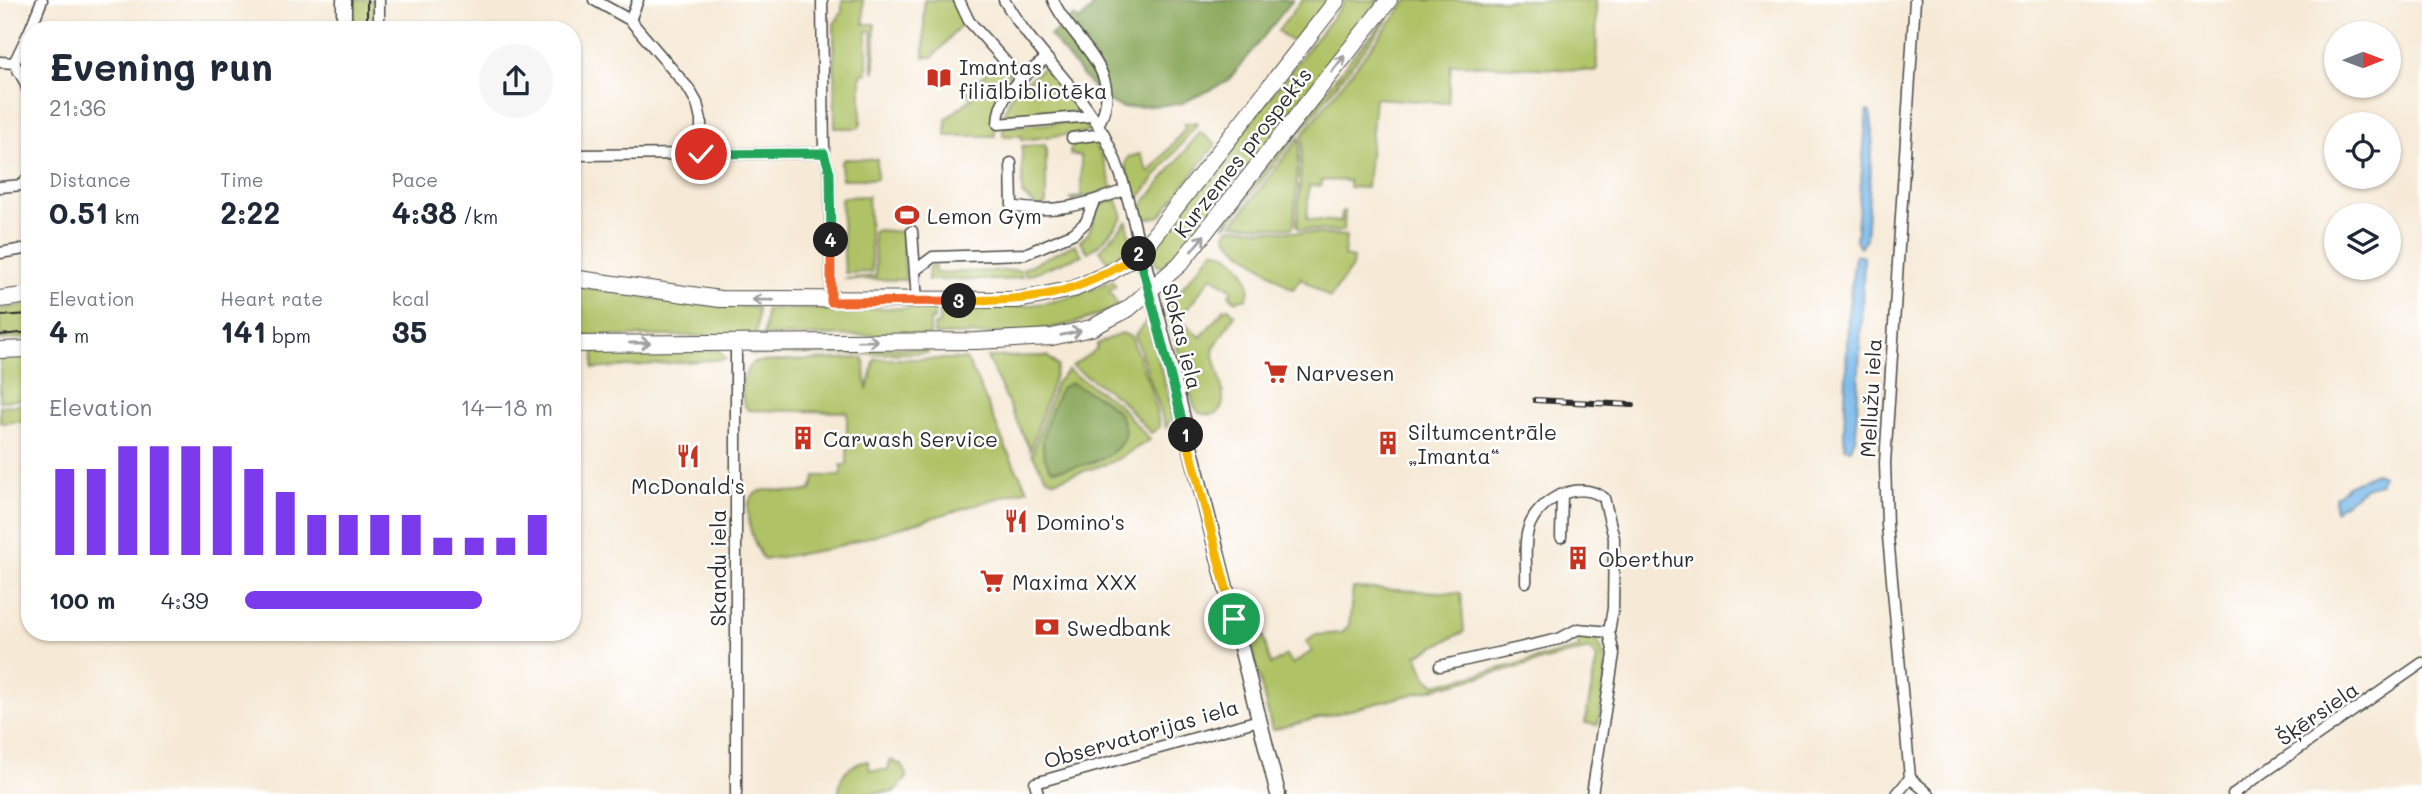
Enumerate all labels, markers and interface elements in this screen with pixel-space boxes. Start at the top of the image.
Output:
north arrow [2324,21,2401,98]
map controls [2324,21,2401,280]
text: Evening run [49,41,273,91]
button: share [479,44,553,118]
place label: Imantas filiālbibliotēka [959,53,1107,104]
one-way arrow [1331,56,1346,74]
street label: Kurzemes prospekts [1167,61,1317,243]
library icon: Imantas filiālbibliotēka [925,64,953,92]
text: 21:36 [49,92,107,122]
button: locate [2324,112,2401,189]
pin [671,124,731,184]
icon: check [682,135,720,173]
text: Distance [49,167,131,192]
text: Time [220,167,264,192]
text: Pace [392,167,438,192]
text: 0.51 [49,192,108,232]
text: 2:22 [220,192,280,232]
text: 4:38 [392,192,457,232]
sports icon: Lemon Gym [893,201,921,229]
place label: Lemon Gym [927,202,1042,229]
button: layers [2324,203,2401,280]
text: km [108,204,140,229]
text: /km [457,204,498,229]
pin: 4 [814,222,848,258]
text: 4 [824,227,837,252]
one-way arrow [1190,234,1206,252]
pin: 2 [1122,236,1156,272]
text: 2 [1133,241,1144,266]
street label: Slokas iela [1157,280,1209,392]
pin: 3 [942,284,976,318]
text: Elevation [49,286,134,311]
text: Heart rate [220,286,323,311]
text: kcal [392,286,430,311]
text: 3 [953,288,964,313]
one-way arrow [752,294,775,307]
text: 4 [49,311,68,351]
text: 141 [220,311,266,351]
text: 35 [392,311,427,351]
text: m [68,323,89,348]
text: bpm [266,323,311,348]
one-way arrow [1059,325,1082,339]
one-way arrow [856,334,879,348]
one-way arrow [629,336,652,350]
street label: Mellužu iela [1853,338,1887,458]
supermarket icon: Narvesen [1262,358,1290,386]
place label: Narvesen [1296,359,1394,386]
text: Elevation [49,392,152,422]
text: 14–18 m [460,392,553,422]
pin: 1 [1168,418,1204,452]
place label: Siltumcentrāle „Imanta“ [1408,418,1557,469]
text: 1 [1181,422,1190,447]
building icon: Carwash Service [789,424,817,452]
place label: Carwash Service [823,425,998,452]
building icon: Siltumcentrāle „Imanta“ [1374,429,1402,457]
restaurant icon: McDonald's [674,442,702,470]
place label: McDonald's [631,472,745,499]
restaurant icon: Domino's [1002,507,1030,535]
place label: Domino's [1036,508,1125,535]
street label: Skandu iela [704,510,731,627]
building icon: Oberthur [1564,544,1592,572]
place label: Oberthur [1598,545,1695,572]
supermarket icon: Maxima XXX [978,567,1006,595]
place label: Maxima XXX [1012,568,1137,595]
text: 100 m [49,585,115,615]
text: 4:39 [161,585,209,615]
pin [1204,589,1264,649]
icon: arrive [1215,600,1253,638]
bank icon: Swedbank [1033,613,1061,641]
place label: Swedbank [1067,614,1171,641]
street label: Šķērsiela [2271,675,2364,752]
street label: Observatorijas iela [1040,692,1242,774]

